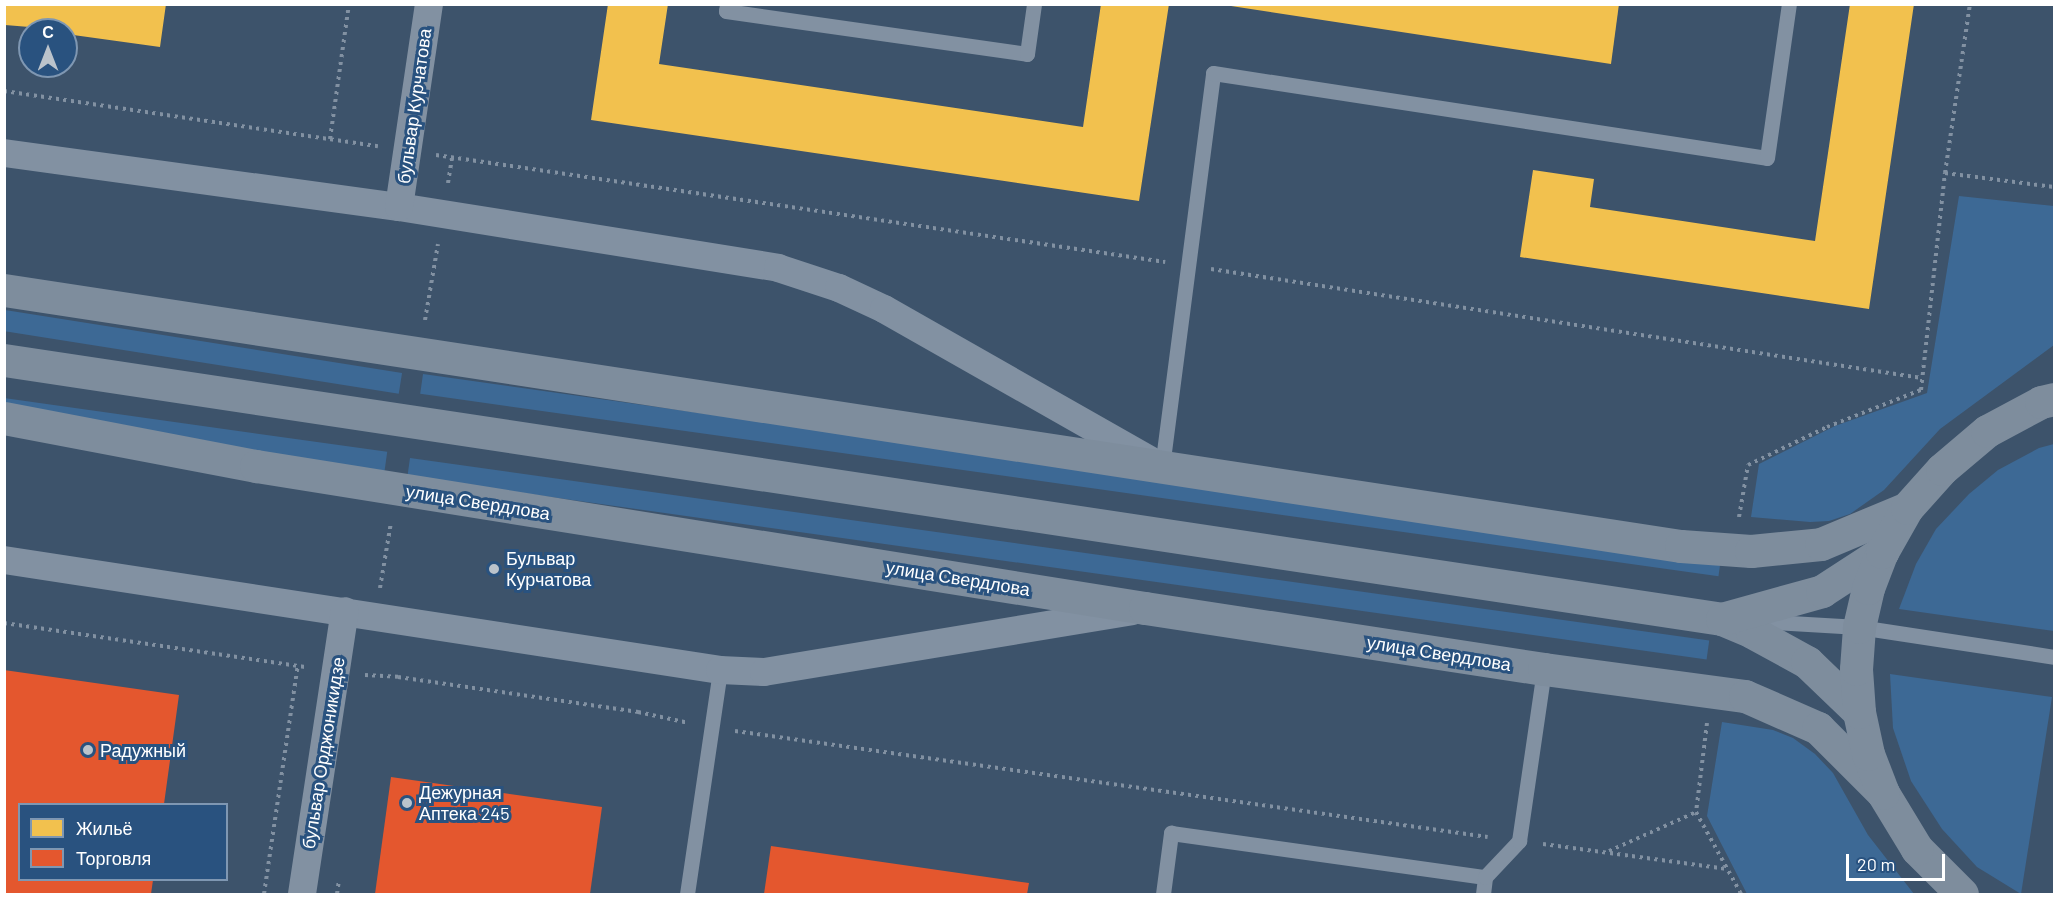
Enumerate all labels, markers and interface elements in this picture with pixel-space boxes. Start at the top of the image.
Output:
north arrow [18,18,78,78]
text: С [42,22,54,41]
street label: бульвар Курчатова [392,27,436,185]
street label: улица Свердлова [404,480,552,524]
place label: Бульвар Курчатова [506,548,591,590]
street label: улица Свердлова [884,556,1032,600]
marker: Бульвар Курчатова [487,562,501,576]
street label: улица Свердлова [1365,631,1513,675]
street label: бульвар Орджоникидзе [297,655,349,851]
place label: Радужный [100,739,186,761]
marker: Радужный [81,743,95,757]
place label: Дежурная Аптека 245 [419,782,510,824]
marker: Дежурная Аптека 245 [400,796,414,810]
legend [18,803,228,881]
text: Жильё [76,817,133,839]
scale bar [1849,842,1948,880]
text: Торговля [76,847,151,869]
text: 20 m [1857,853,1895,875]

